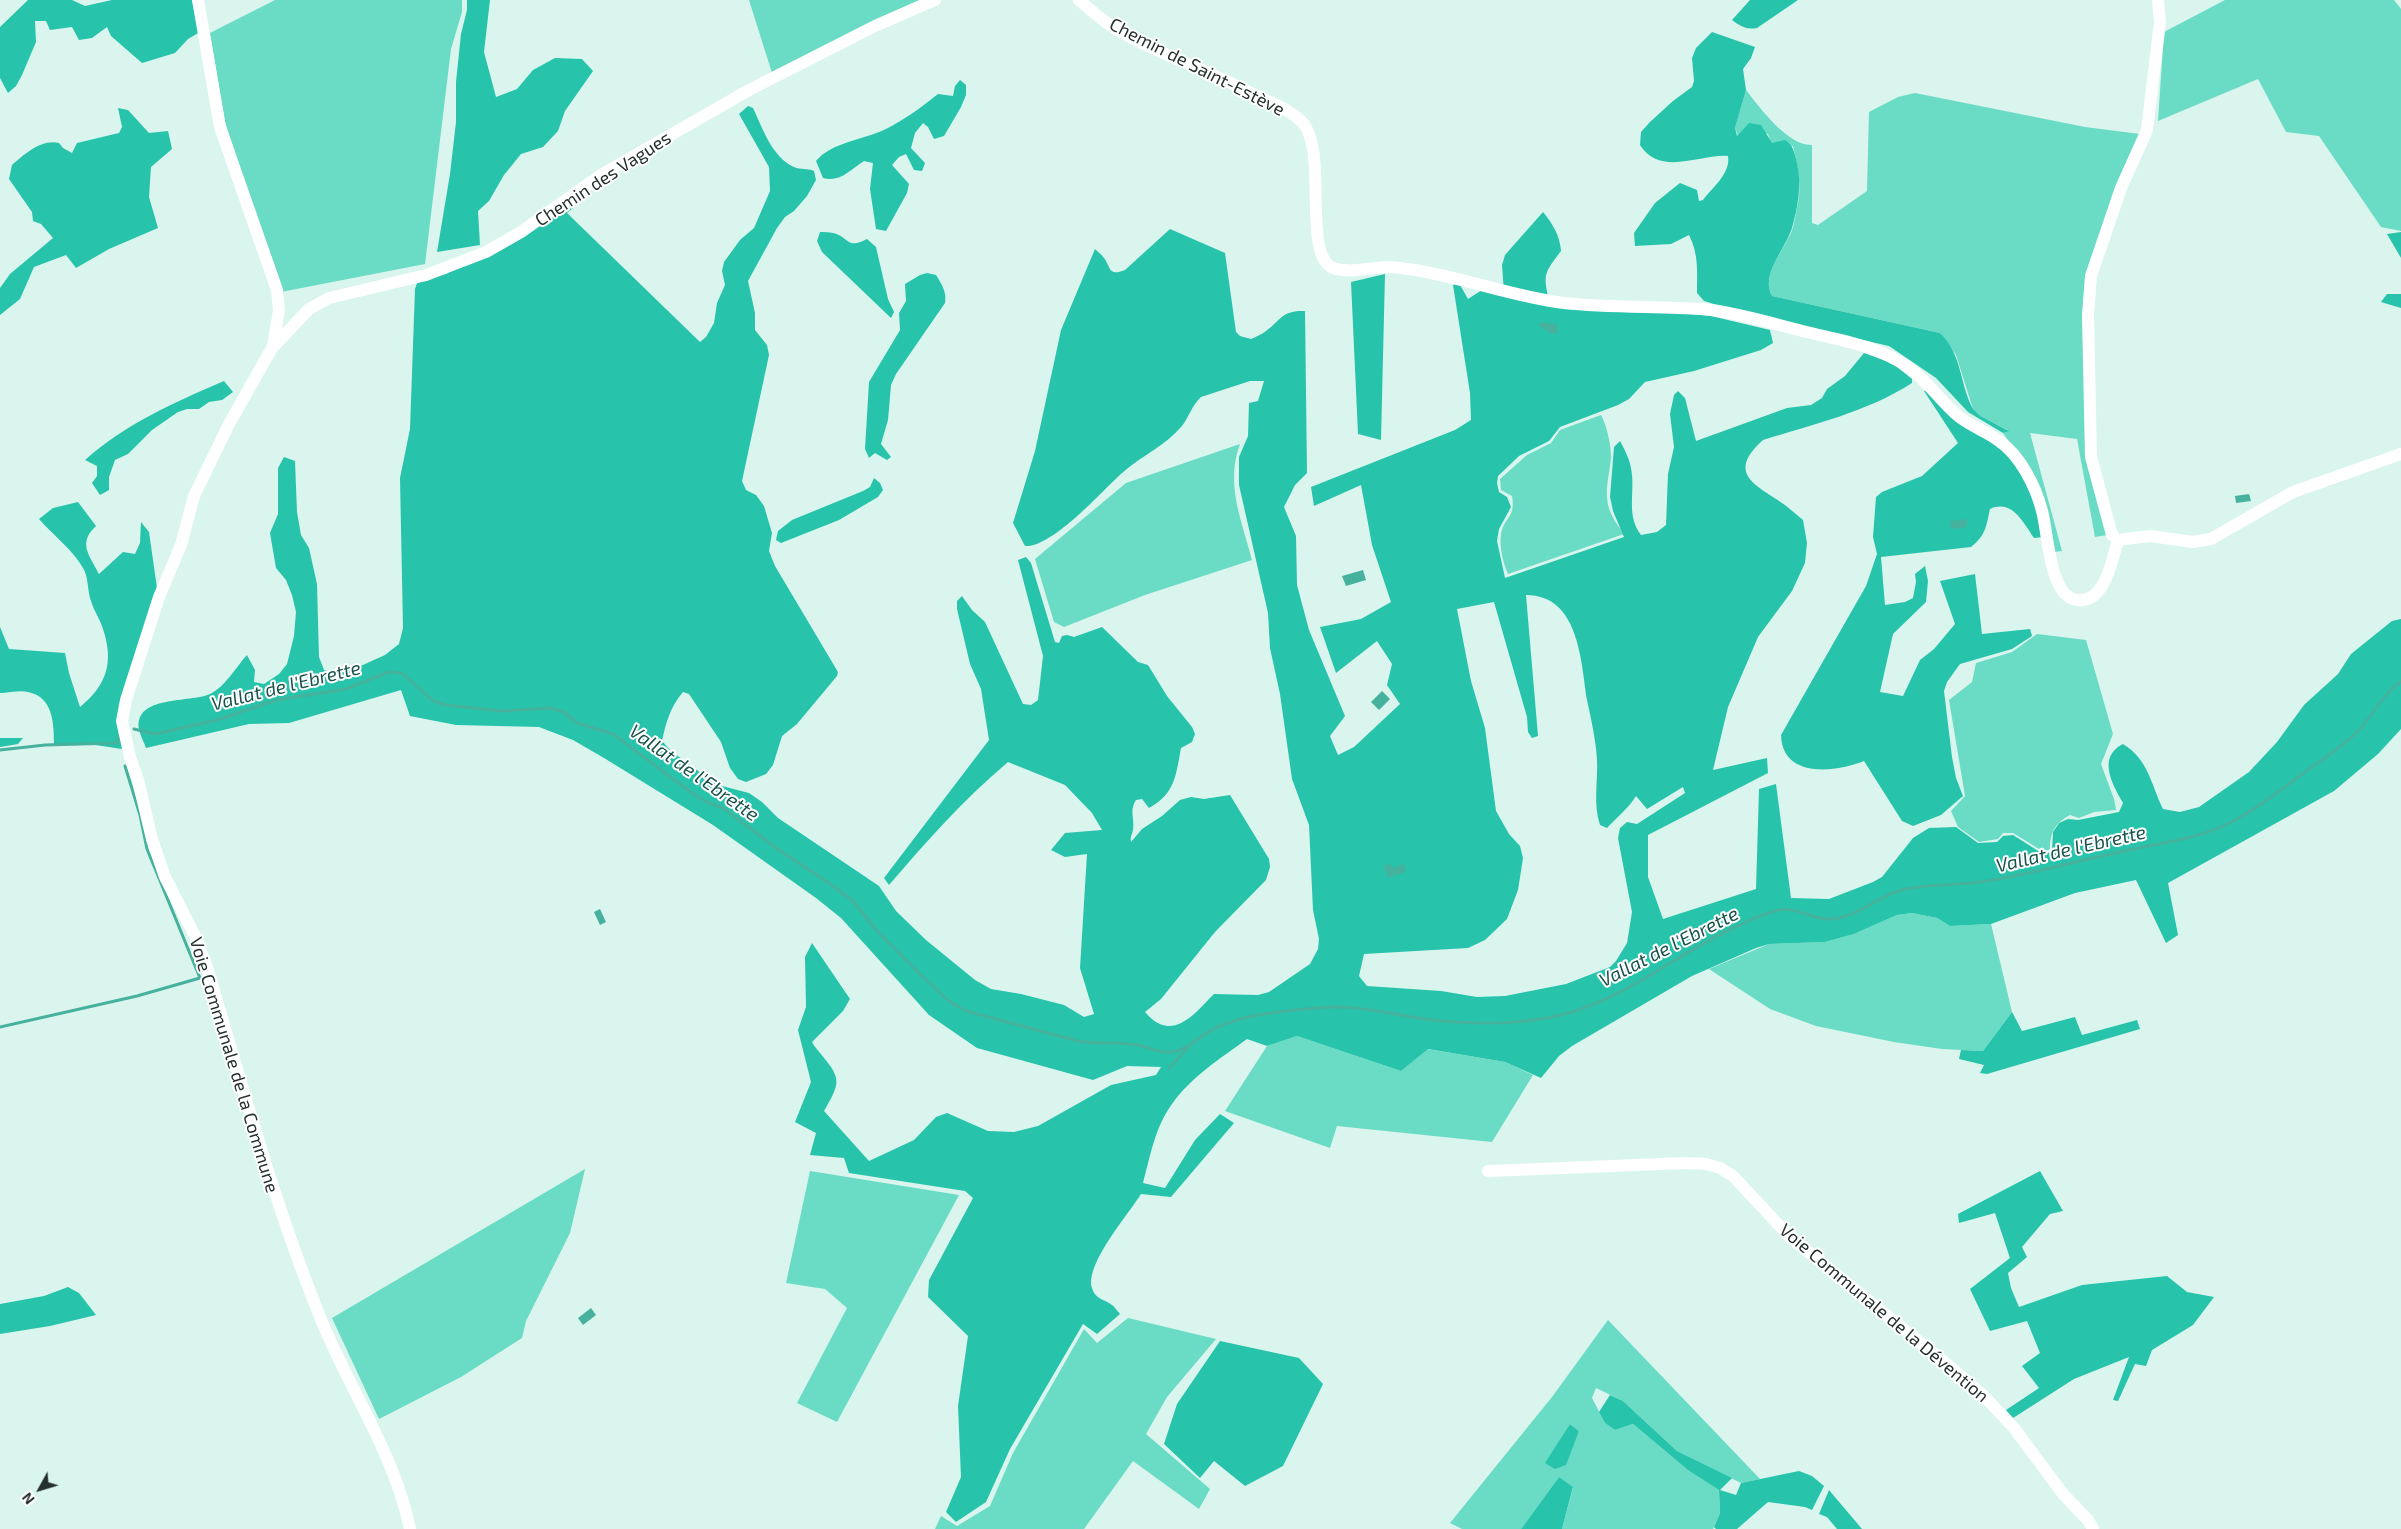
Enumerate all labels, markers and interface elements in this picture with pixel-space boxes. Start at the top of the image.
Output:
street label: Chemin de Saint-Estève [1106,13,1288,121]
street label: Chemin des Vagues [531,127,675,231]
water label: Vallat de l'Ebrette [209,656,363,716]
water label: Vallat de l'Ebrette [625,720,763,826]
water label: Vallat de l'Ebrette [1994,821,2148,877]
water label: Vallat de l'Ebrette [1596,902,1742,992]
street label: Voie Communale de la Commune [185,935,283,1195]
street label: Voie Communale de la Dévention [1775,1219,1993,1407]
north arrow [15,1464,65,1514]
text: N [18,1489,38,1508]

